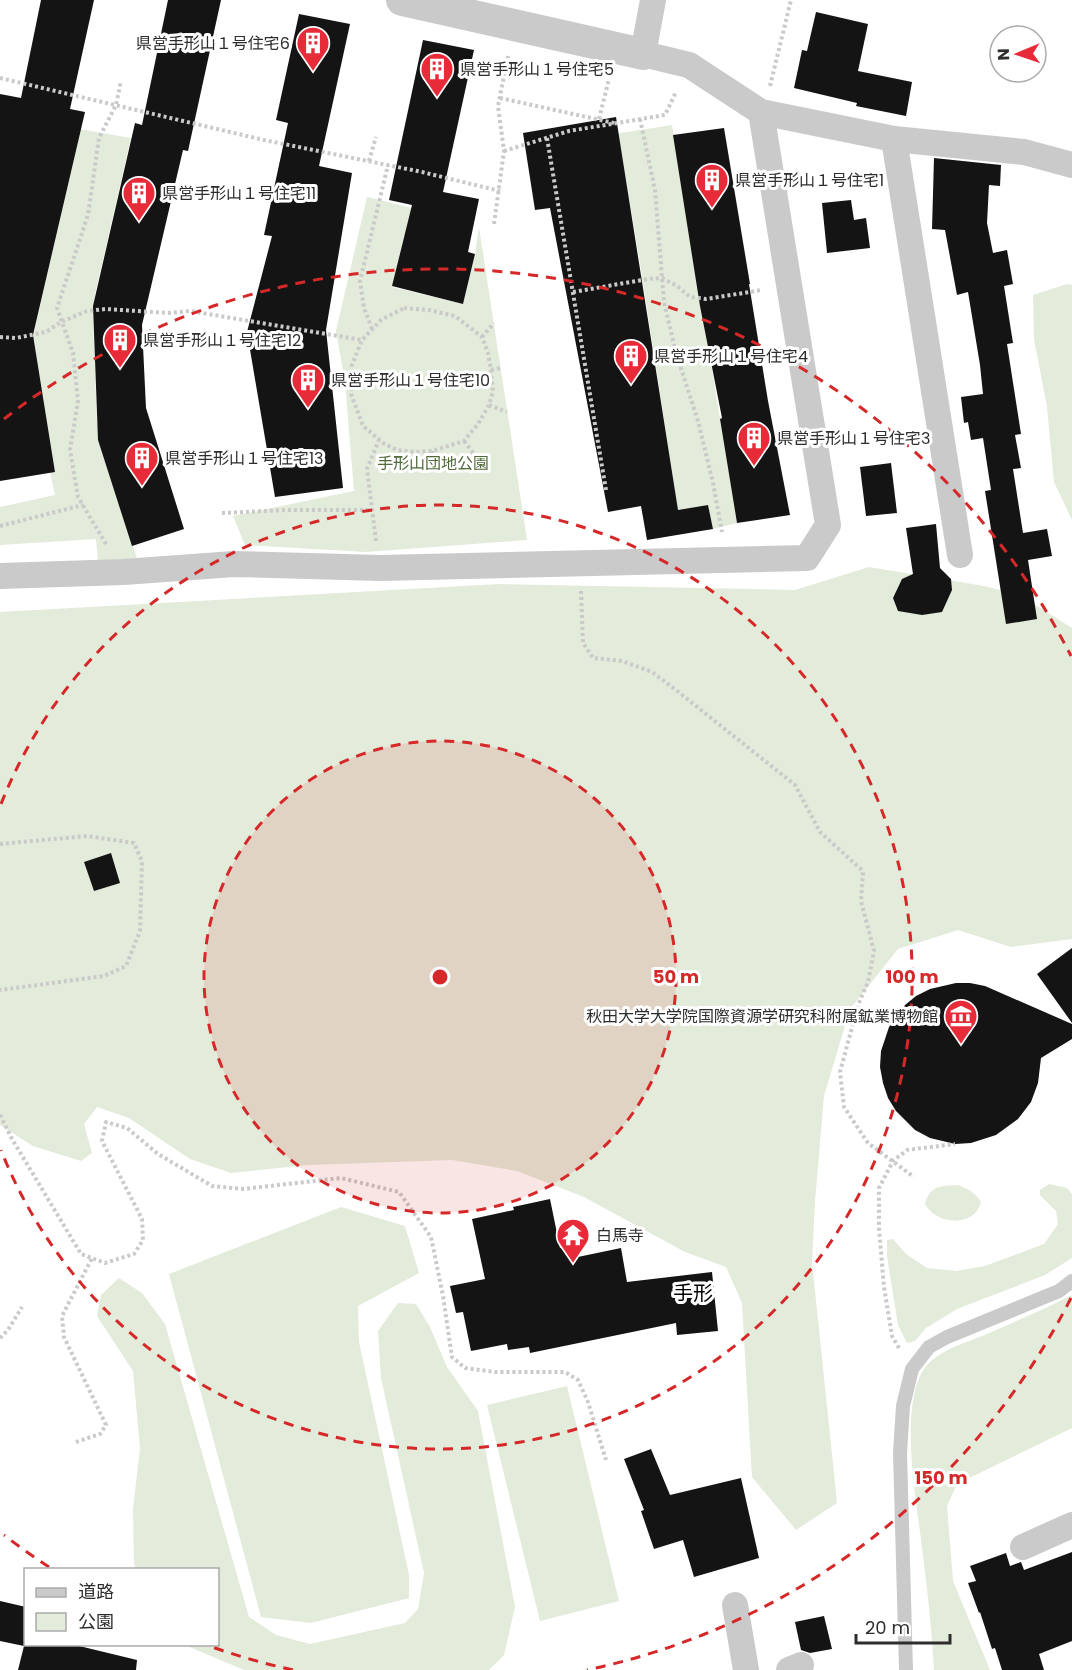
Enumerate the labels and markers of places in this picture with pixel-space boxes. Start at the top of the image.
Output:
building icon: 県営手形山１号住宅6 [295,25,331,72]
place label: 県営手形山１号住宅6 [136,32,290,55]
building icon: 県営手形山１号住宅5 [419,51,455,98]
place label: 県営手形山１号住宅5 [460,58,614,81]
building icon: 県営手形山１号住宅1 [694,162,730,209]
place label: 県営手形山１号住宅1 [735,169,884,192]
building icon: 県営手形山１号住宅11 [121,175,157,222]
place label: 県営手形山１号住宅11 [162,182,316,205]
building icon: 県営手形山１号住宅12 [102,322,138,369]
place label: 県営手形山１号住宅12 [143,329,301,352]
building icon: 県営手形山１号住宅4 [613,338,649,385]
place label: 県営手形山１号住宅4 [654,345,808,368]
building icon: 県営手形山１号住宅10 [290,362,326,409]
place label: 県営手形山１号住宅10 [331,369,490,392]
building icon: 県営手形山１号住宅3 [736,420,772,467]
place label: 県営手形山１号住宅3 [777,427,930,450]
building icon: 県営手形山１号住宅13 [124,440,160,487]
place label: 県営手形山１号住宅13 [165,447,324,470]
centre of rings [430,967,450,987]
museum icon: 秋田大学大学院国際資源学研究科附属鉱業博物館 [943,998,979,1045]
place label: 秋田大学大学院国際資源学研究科附属鉱業博物館 [586,1005,938,1028]
temple icon: 白馬寺 [555,1217,591,1264]
place label: 白馬寺 [596,1224,644,1247]

